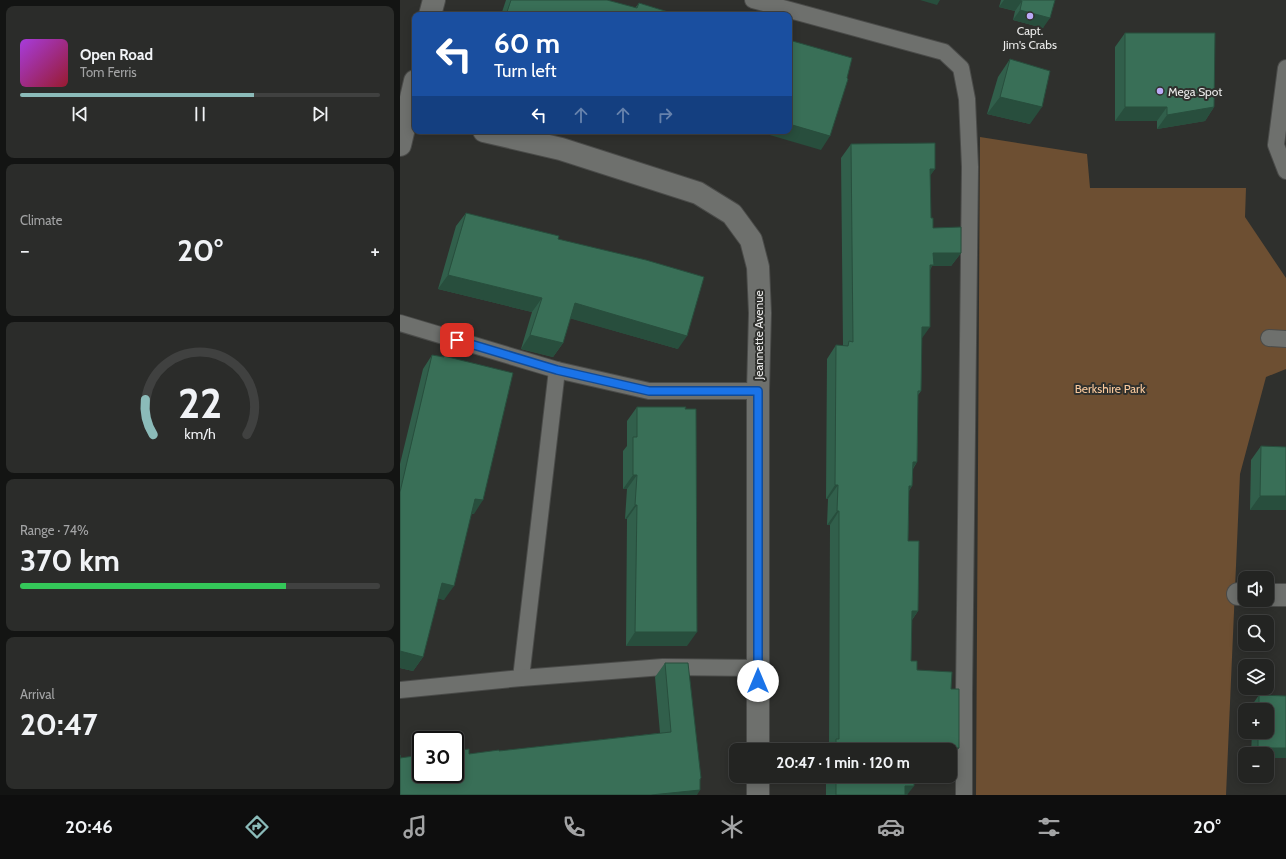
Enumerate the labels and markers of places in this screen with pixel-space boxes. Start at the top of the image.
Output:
marker: Capt. Jim's Crabs [1025,11,1035,21]
place label: Capt. Jim's Crabs [1002,23,1057,52]
place label: Mega Spot [1168,84,1222,99]
marker: Mega Spot [1155,86,1165,96]
pin [440,323,474,357]

